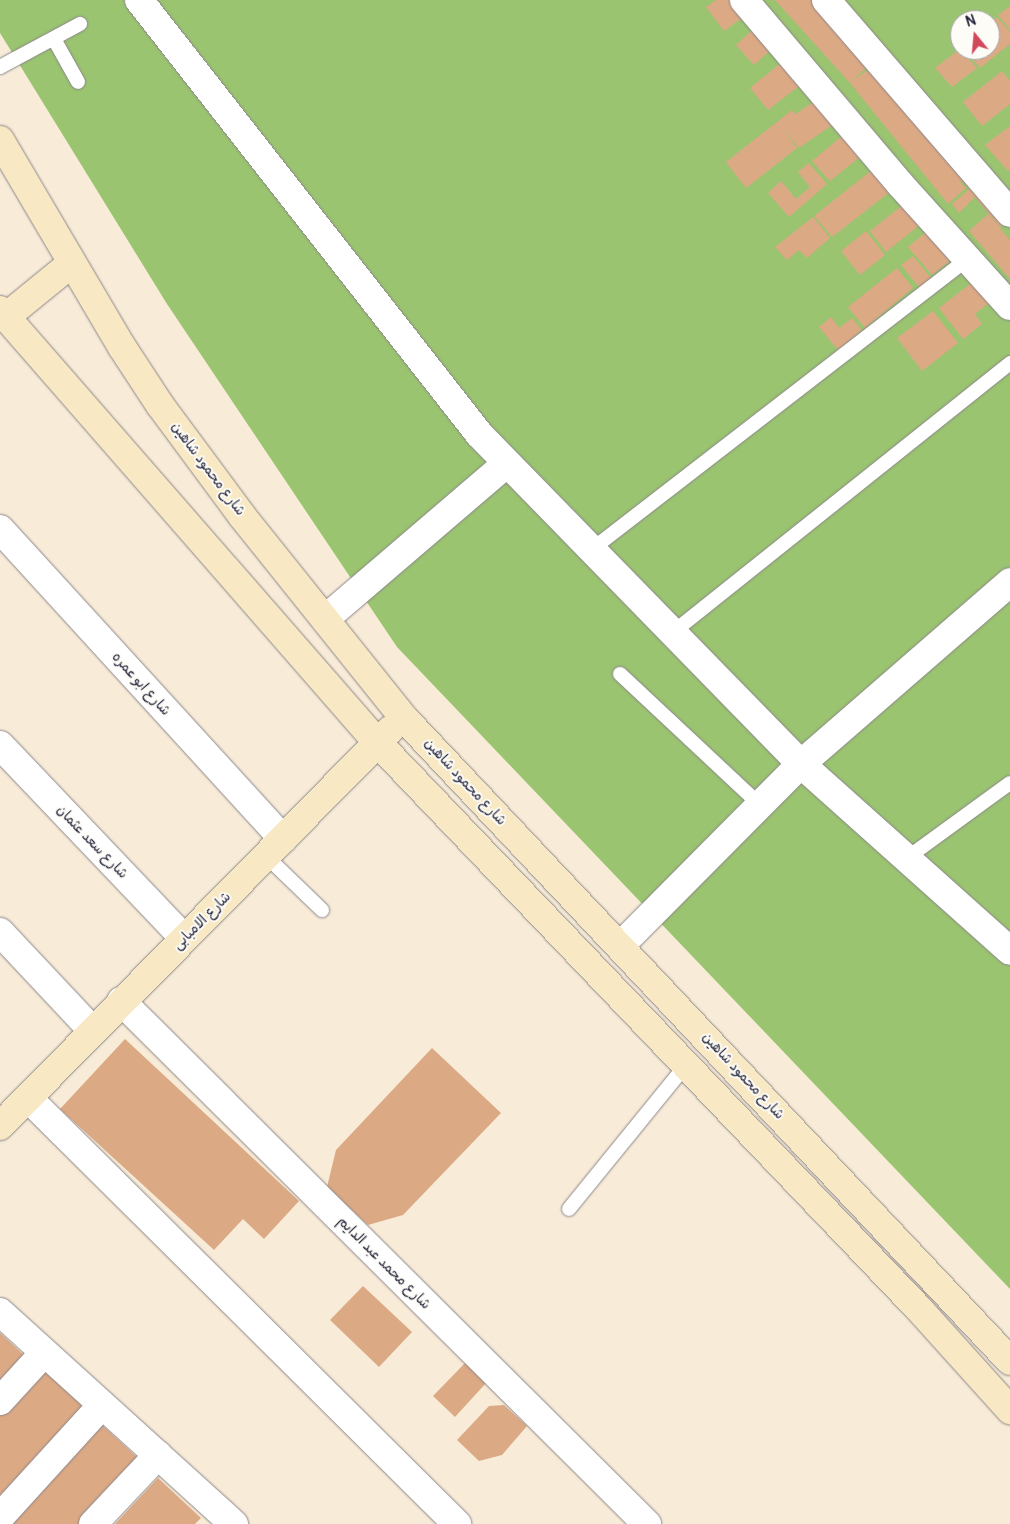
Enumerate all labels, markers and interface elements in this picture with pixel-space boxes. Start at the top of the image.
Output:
north arrow [950,10,1000,60]
text: N [964,12,978,31]
street label: شارع محمود شاهين [167,419,249,519]
street label: شارع ابو عمره [108,649,174,719]
street label: شارع محمود شاهين [420,735,510,829]
street label: شارع سعد عثمان [53,802,131,882]
street label: شارع الامبابى [169,888,235,954]
street label: شارع محمود شاهين [698,1029,788,1123]
street label: شارع محمد عبد الدايم [334,1213,434,1313]

